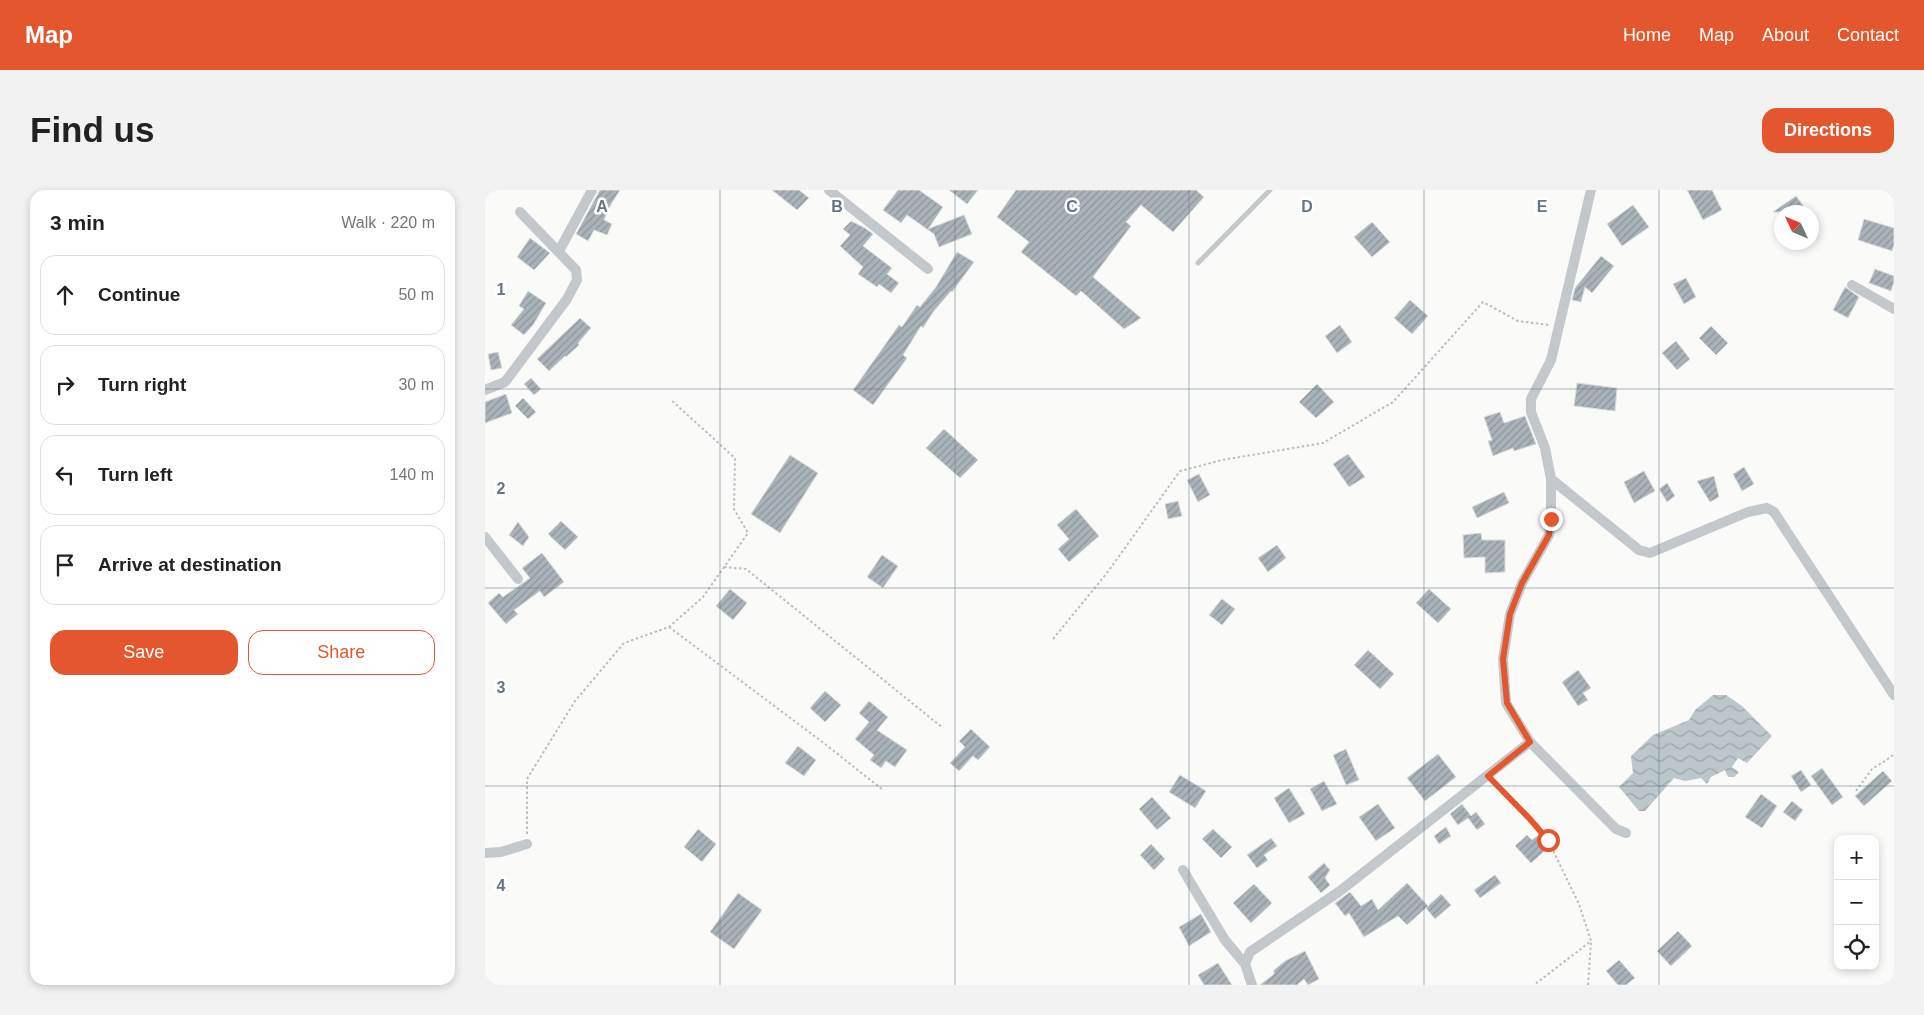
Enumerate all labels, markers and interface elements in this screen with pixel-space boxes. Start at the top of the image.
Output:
text: Map [25,21,73,48]
text: Home [1623,25,1671,45]
text: Map [1699,25,1734,45]
text: About [1762,25,1809,45]
text: Contact [1837,25,1899,45]
button: Directions [1762,108,1894,153]
text: Find us [30,110,154,149]
text: A [596,198,608,215]
text: B [831,198,843,215]
text: C [1066,198,1078,215]
text: D [1301,198,1313,215]
text: E [1537,198,1548,215]
north arrow [1774,205,1819,250]
text: 3 min [50,211,105,234]
text: Walk · 220 m [341,214,435,231]
icon: ahead [51,281,79,309]
text: 1 [497,281,506,298]
text: Continue [98,284,180,305]
text: 50 m [398,286,434,303]
icon: right [51,371,79,399]
text: Turn right [98,374,186,395]
text: 30 m [398,376,434,393]
icon: left [51,461,79,489]
text: Turn left [98,464,173,485]
text: 140 m [390,466,434,483]
text: 2 [497,480,506,497]
route end [1540,508,1563,531]
icon: arrive [51,551,79,579]
text: Arrive at destination [98,554,282,575]
button: Save [50,630,238,675]
button: Share [248,630,435,675]
text: 3 [497,679,506,696]
route start [1537,829,1560,852]
map controls [1834,835,1879,970]
button: + [1834,835,1879,880]
text: 4 [497,877,506,894]
button: − [1834,880,1879,925]
button: locate [1834,925,1879,970]

